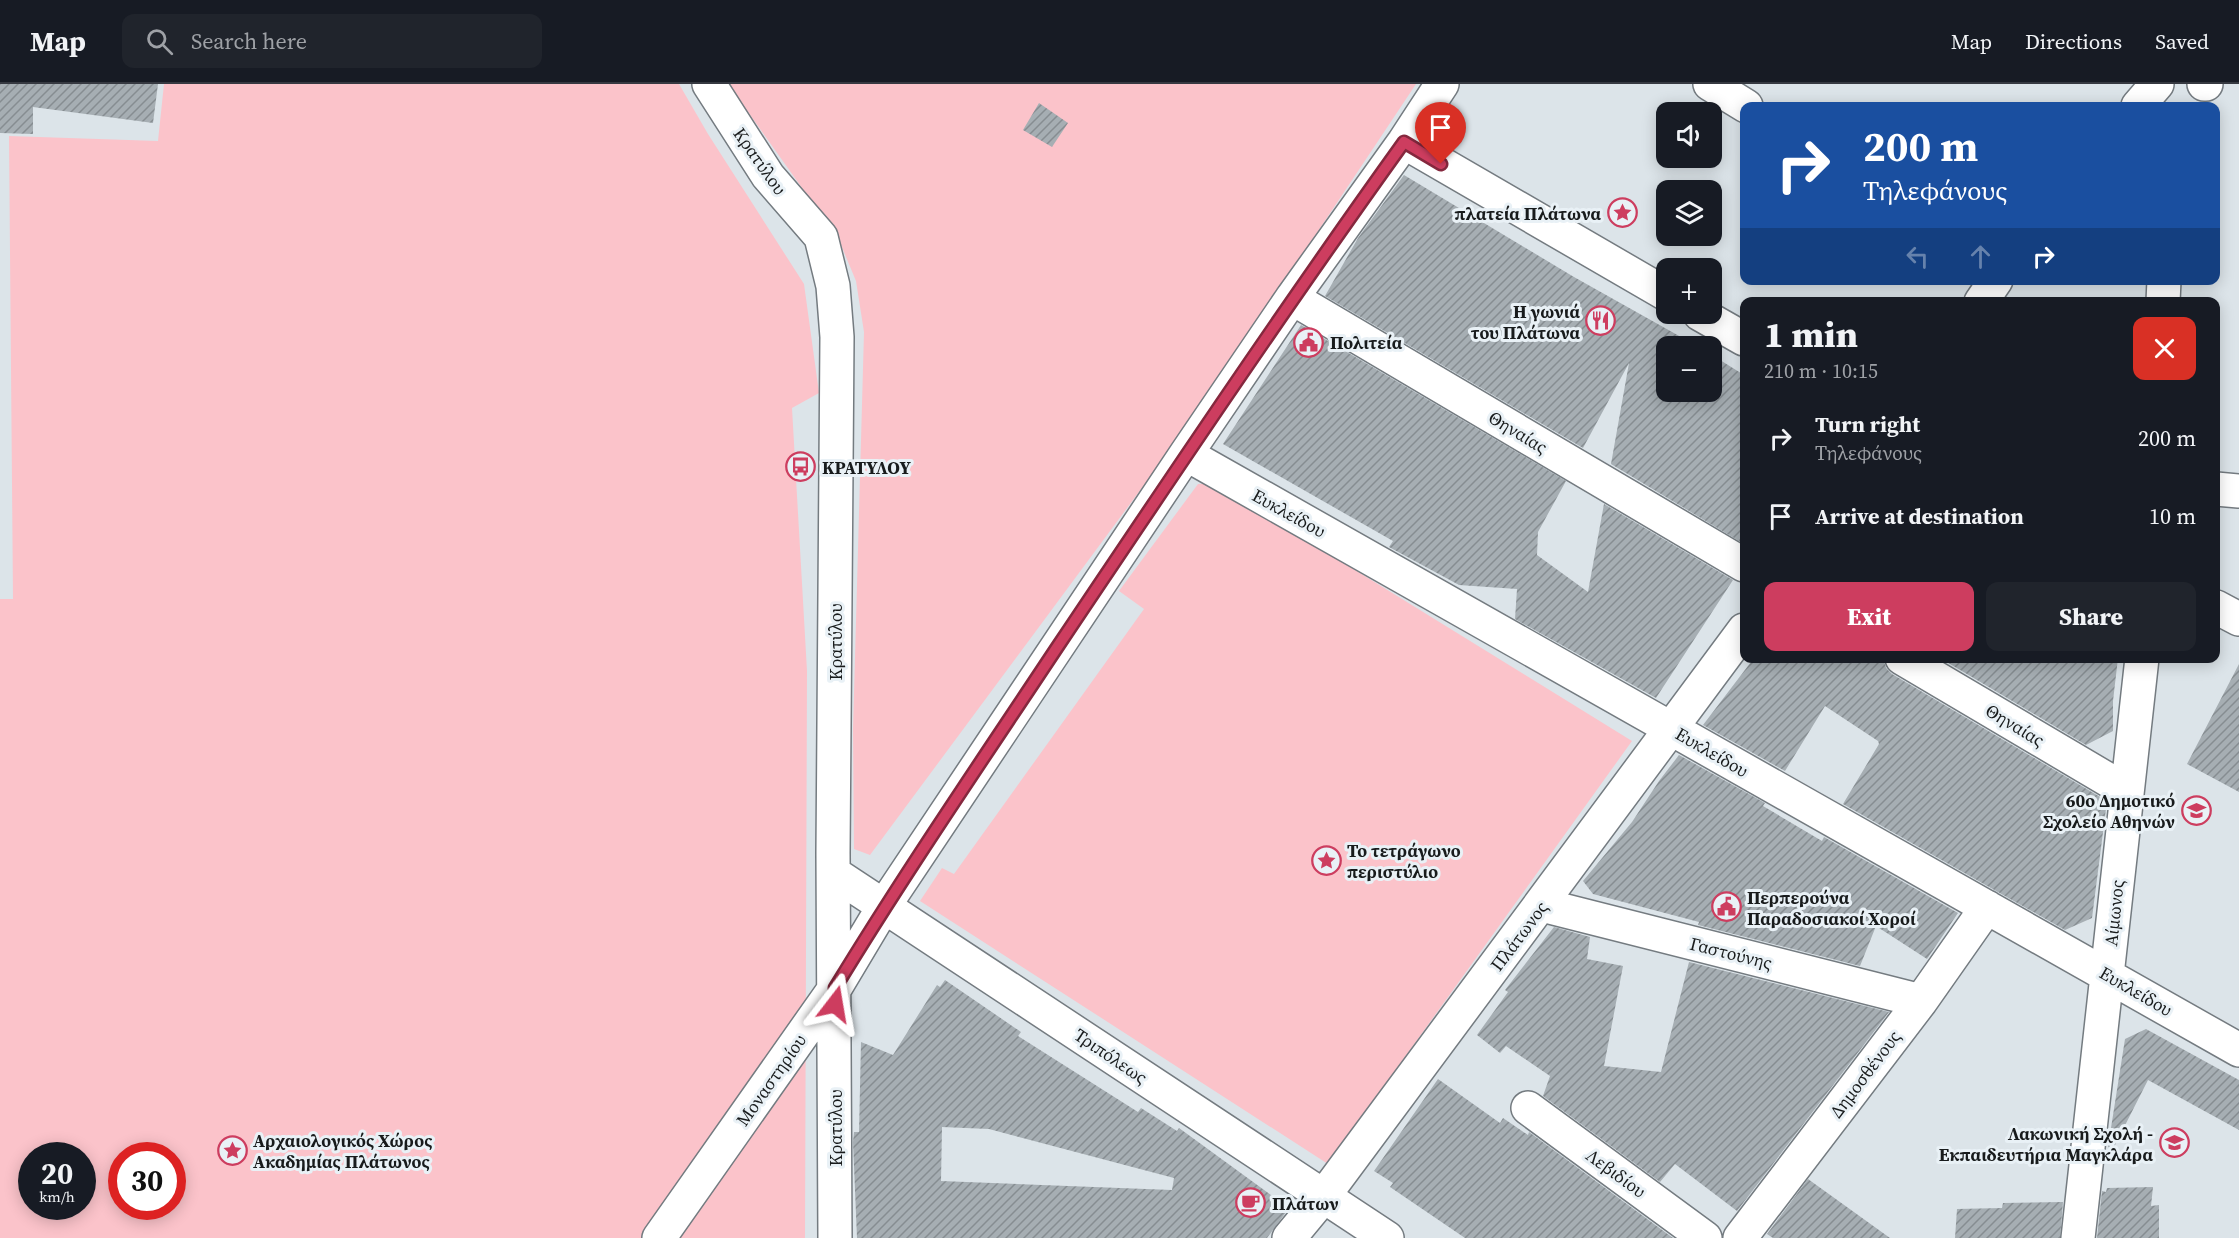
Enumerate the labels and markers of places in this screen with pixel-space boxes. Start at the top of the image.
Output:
pin [1415,102,1466,164]
place icon: πλατεία Πλάτωνα [1606,197,1638,229]
place label: πλατεία Πλάτωνα [1454,201,1601,226]
place label: Η γωνιά του Πλάτωνα [1471,299,1580,345]
restaurant icon: Η γωνιά του Πλάτωνα [1585,305,1617,337]
public building icon: Πολιτεία [1293,326,1325,358]
place label: Πολιτεία [1330,330,1403,355]
bus stop icon: ΚΡΑΤΥΛΟΥ [785,451,817,483]
place label: ΚΡΑΤΥΛΟΥ [822,455,912,480]
place label: 60ο Δημοτικό Σχολείο Αθηνών [2043,788,2175,834]
school or university icon: 60ο Δημοτικό Σχολείο Αθηνών [2180,794,2212,826]
place label: Το τετράγωνο περιστύλιο [1347,838,1461,884]
place icon: Το τετράγωνο περιστύλιο [1310,844,1342,876]
place label: Περπερούνα Παραδοσιακοί Χοροί [1747,885,1916,931]
public building icon: Περπερούνα Παραδοσιακοί Χοροί [1710,891,1742,923]
place label: Λακωνική Σχολή - Εκπαιδευτήρια Μαγκλάρα [1939,1121,2153,1167]
school or university icon: Λακωνική Σχολή - Εκπαιδευτήρια Μαγκλάρα [2158,1127,2190,1159]
place label: Αρχαιολογικός Χώρος Ακαδημίας Πλάτωνος [253,1128,433,1174]
place icon: Αρχαιολογικός Χώρος Ακαδημίας Πλάτωνος [216,1134,248,1166]
cafe icon: Πλάτων [1235,1187,1267,1219]
place label: Πλάτων [1272,1191,1339,1216]

